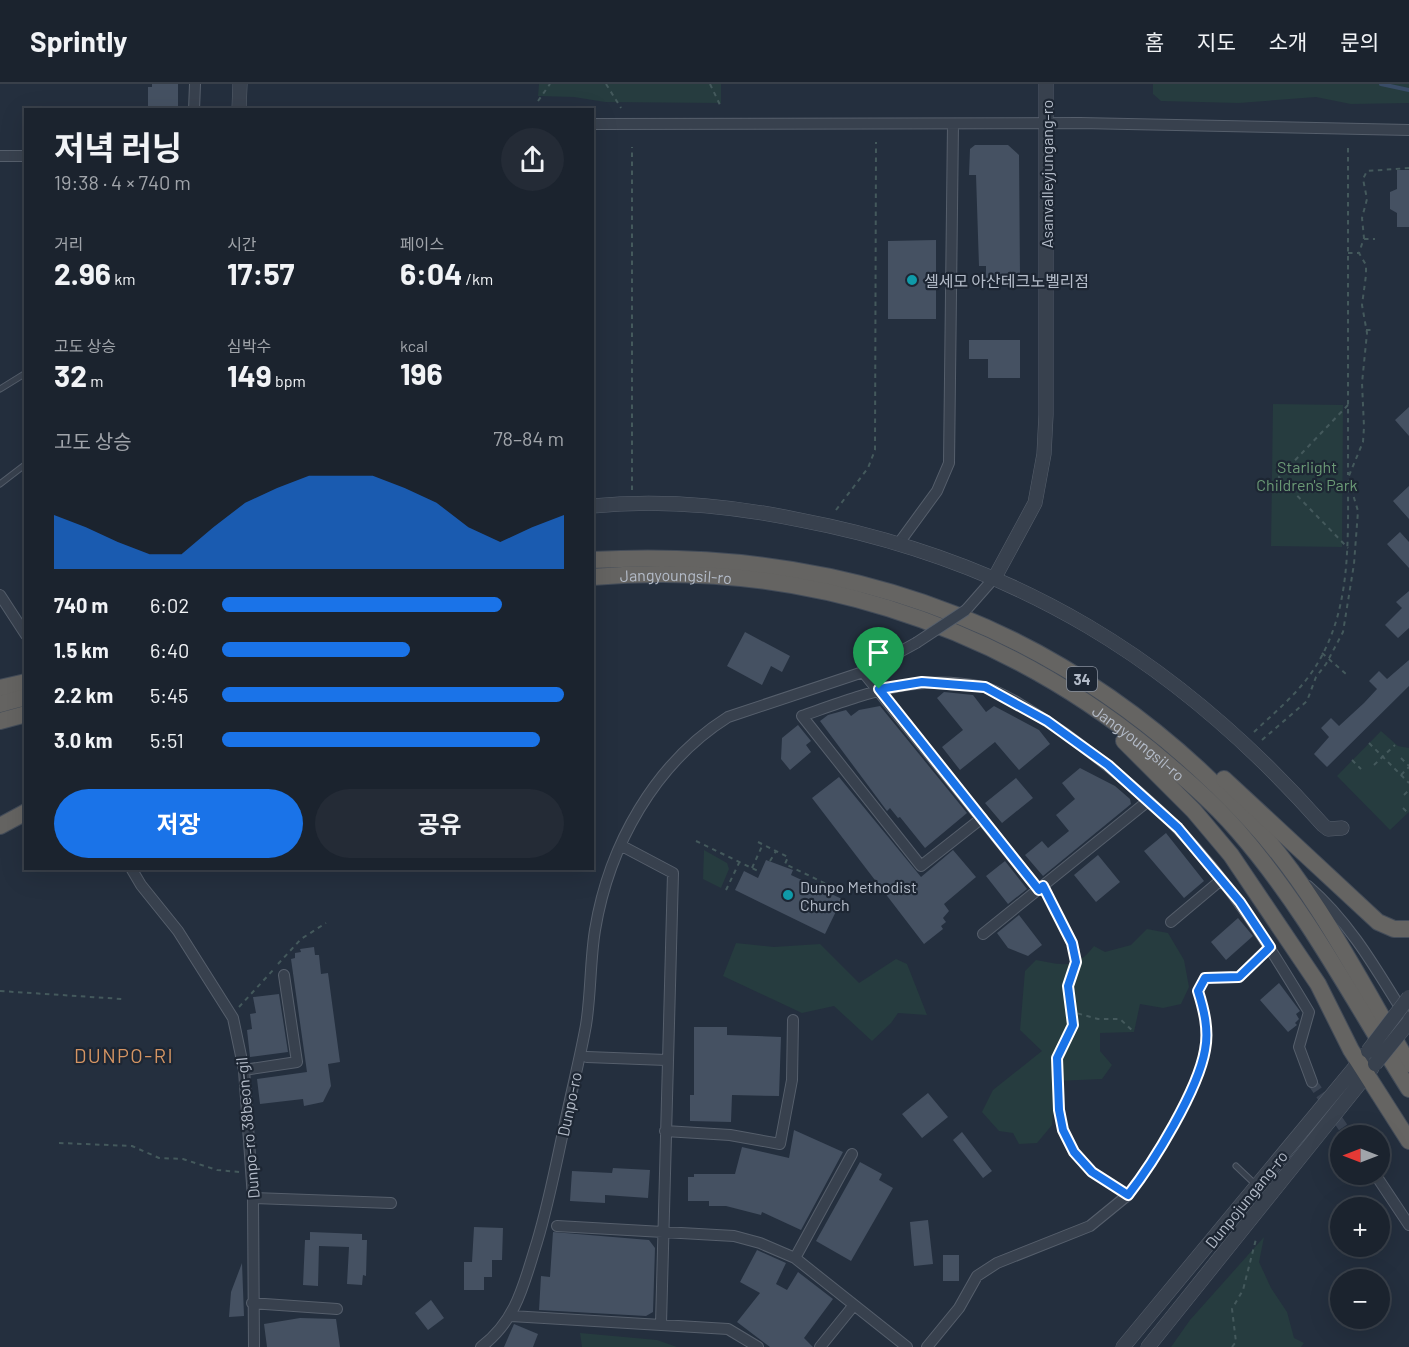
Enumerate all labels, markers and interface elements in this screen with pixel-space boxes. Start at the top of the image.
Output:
text: Sprintly [30,24,127,58]
text: 홈 [1145,29,1164,54]
text: 지도 [1197,29,1236,54]
text: 소개 [1269,29,1307,54]
text: 문의 [1340,29,1379,54]
street label: Asanvalleyjungang-ro [1037,100,1056,248]
text: 저녁 러닝 [54,127,182,167]
button: share [501,128,564,191]
text: 19:38 · 4 × 740 m [54,170,191,194]
text: 거리 [54,234,83,253]
text: 시간 [227,234,256,253]
text: 페이스 [400,234,444,253]
text: 2.96 [54,255,111,291]
text: 17:57 [227,255,294,291]
text: 6:04 [400,255,462,291]
text: km [111,269,135,288]
text: /km [462,269,493,288]
place label: 셀세모 아산테크노벨리점 [924,271,1089,290]
marker: 셀세모 아산테크노벨리점 [905,273,919,287]
text: 고도 상승 [54,336,116,355]
text: 심박수 [227,336,271,355]
text: kcal [400,336,428,355]
text: 196 [400,355,443,391]
text: 32 [54,357,87,393]
text: 149 [227,357,272,393]
text: m [87,371,103,390]
text: bpm [272,371,306,390]
text: 78–84 m [493,426,564,450]
text: 고도 상승 [54,429,132,453]
park label: Starlight Children's Park [1256,457,1358,494]
street label: Jangyoungsil-ro [619,564,733,587]
text: 740 m [54,593,108,617]
text: 6:02 [150,593,189,617]
pin [853,627,904,689]
icon: arrive [862,636,895,669]
text: 1.5 km [54,638,109,662]
text: 6:40 [150,638,189,662]
road number: 34 [1067,667,1097,691]
text: 2.2 km [54,683,113,707]
text: 5:45 [150,683,188,707]
street label: Jangyoungsil-ro [1089,700,1189,784]
text: 3.0 km [54,728,112,752]
text: 5:51 [150,728,184,752]
button: 저장 [54,789,303,858]
button: 공유 [315,789,564,858]
place label: Dunpo Methodist Church [800,877,917,914]
marker: Dunpo Methodist Church [781,888,795,902]
district label: DUNPO-RI [74,1043,174,1067]
street label: Dunpo-ro 38beon-gil [231,1057,263,1199]
street label: Dunpo-ro [553,1070,585,1138]
north arrow [1330,1125,1390,1185]
map controls [1330,1125,1390,1329]
street label: Dunpojungang-ro [1201,1146,1291,1252]
button: + [1330,1197,1390,1257]
button: − [1330,1269,1390,1329]

